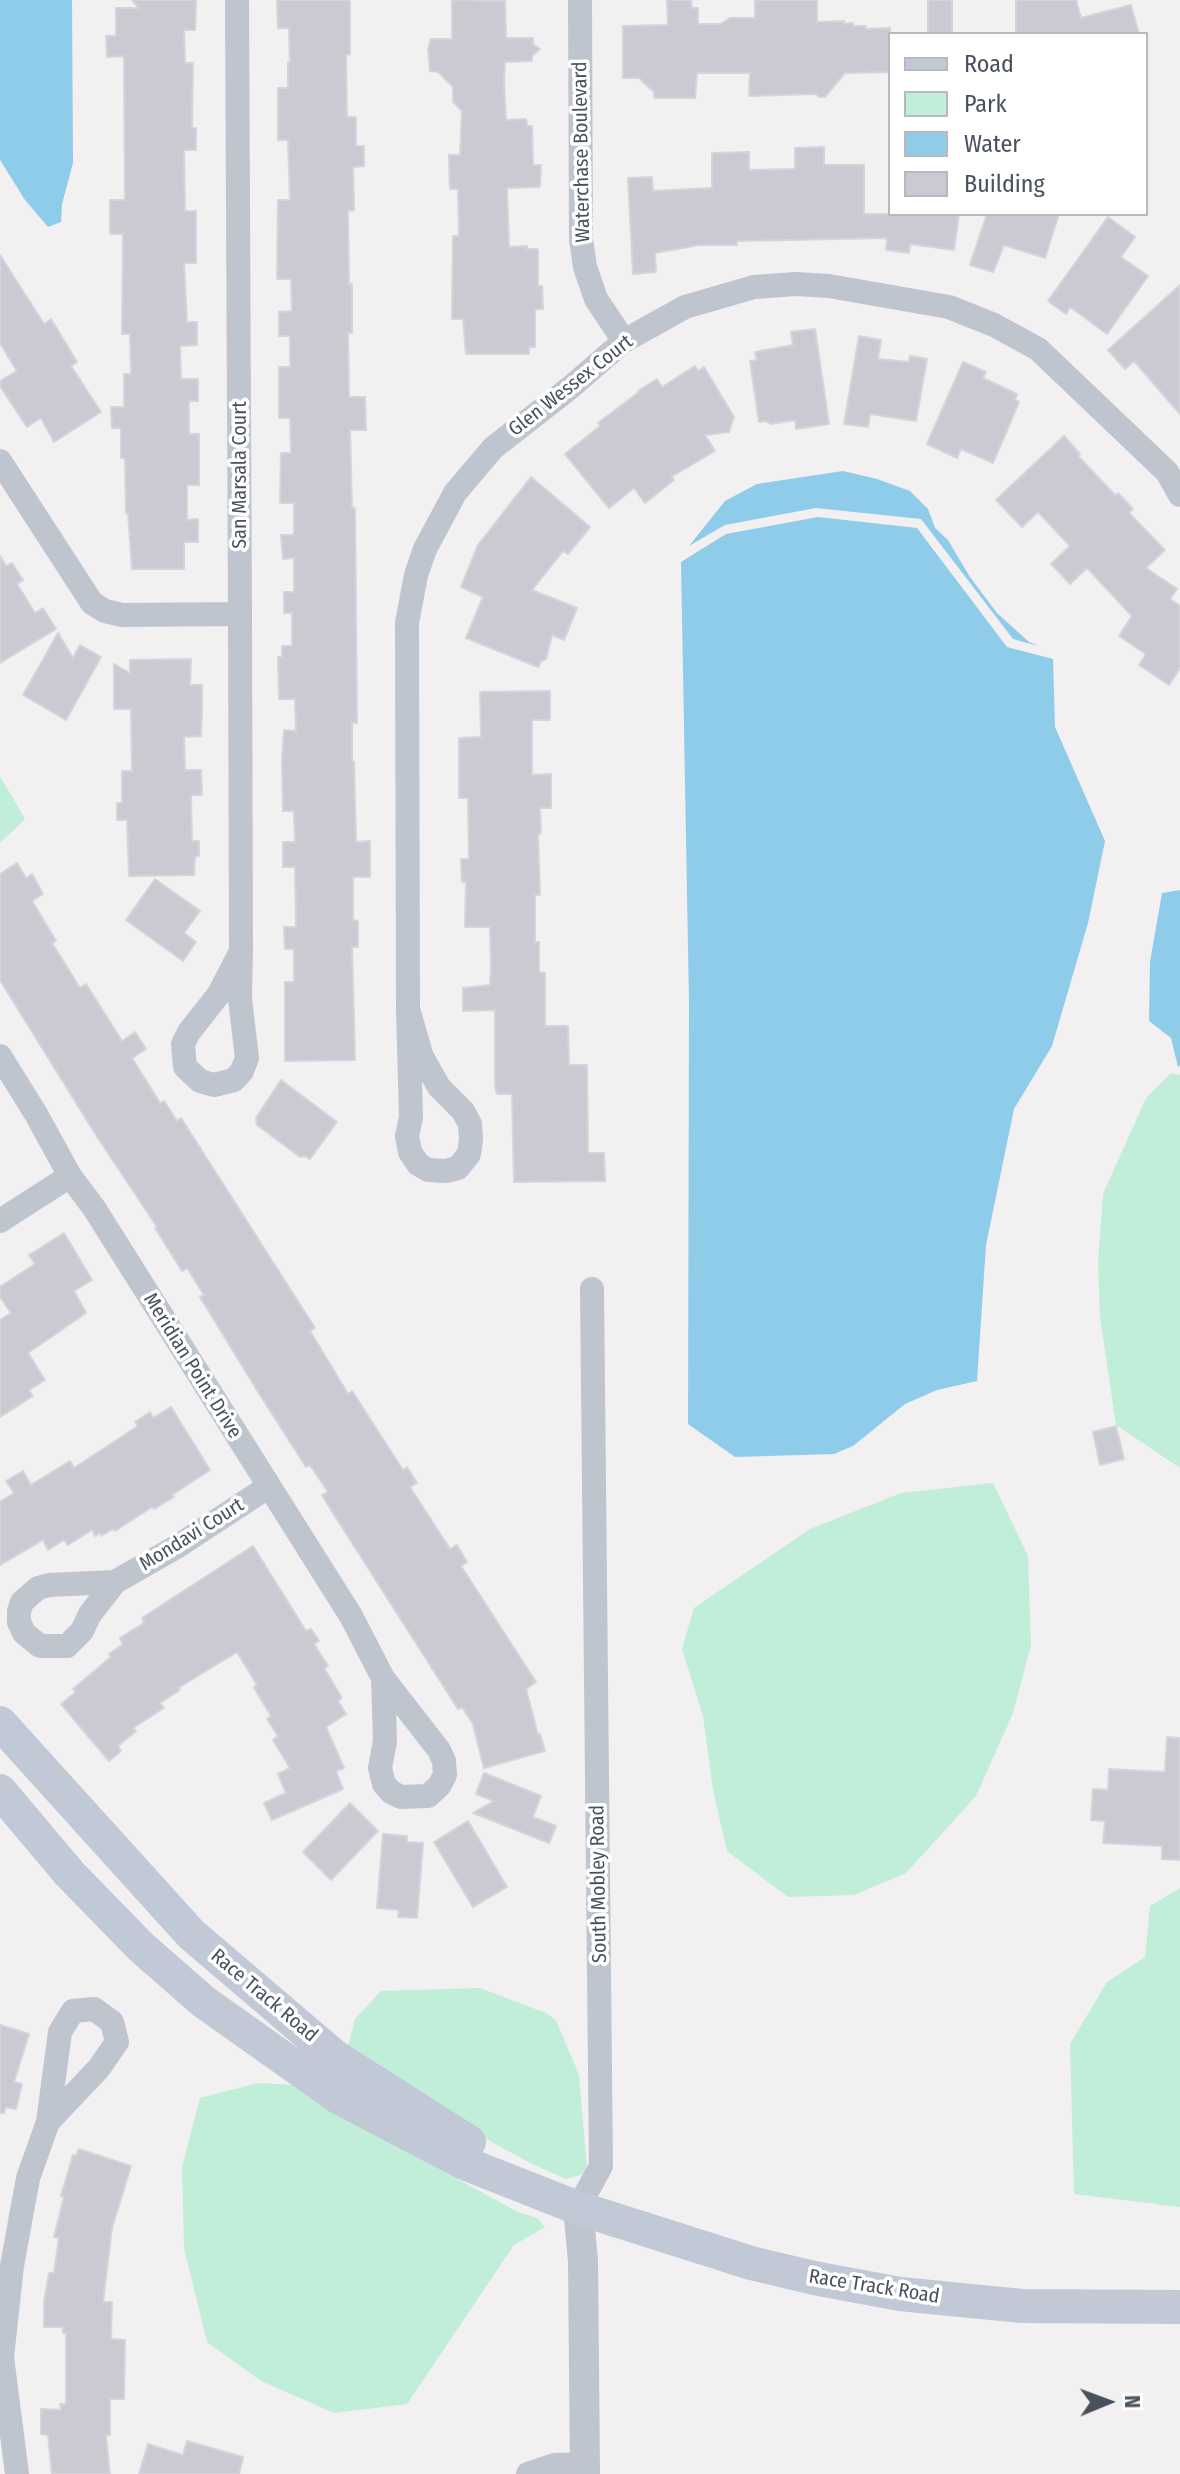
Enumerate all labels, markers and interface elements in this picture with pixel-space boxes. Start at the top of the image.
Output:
legend [888,32,1148,216]
text: Road [964,50,1014,78]
street label: Waterchase Boulevard [568,61,596,243]
text: Park [964,90,1007,118]
text: Water [964,130,1021,158]
text: Building [964,170,1045,198]
street label: Glen Wessex Court [504,330,638,442]
street label: San Marsala Court [228,401,252,549]
street label: Meridian Point Drive [138,1289,246,1443]
street label: Mondavi Court [135,1493,249,1577]
street label: South Mobley Road [586,1805,612,1963]
street label: Race Track Road [206,1944,322,2048]
street label: Race Track Road [807,2265,941,2309]
north arrow [1068,2362,1148,2442]
text: N [1119,2395,1146,2408]

